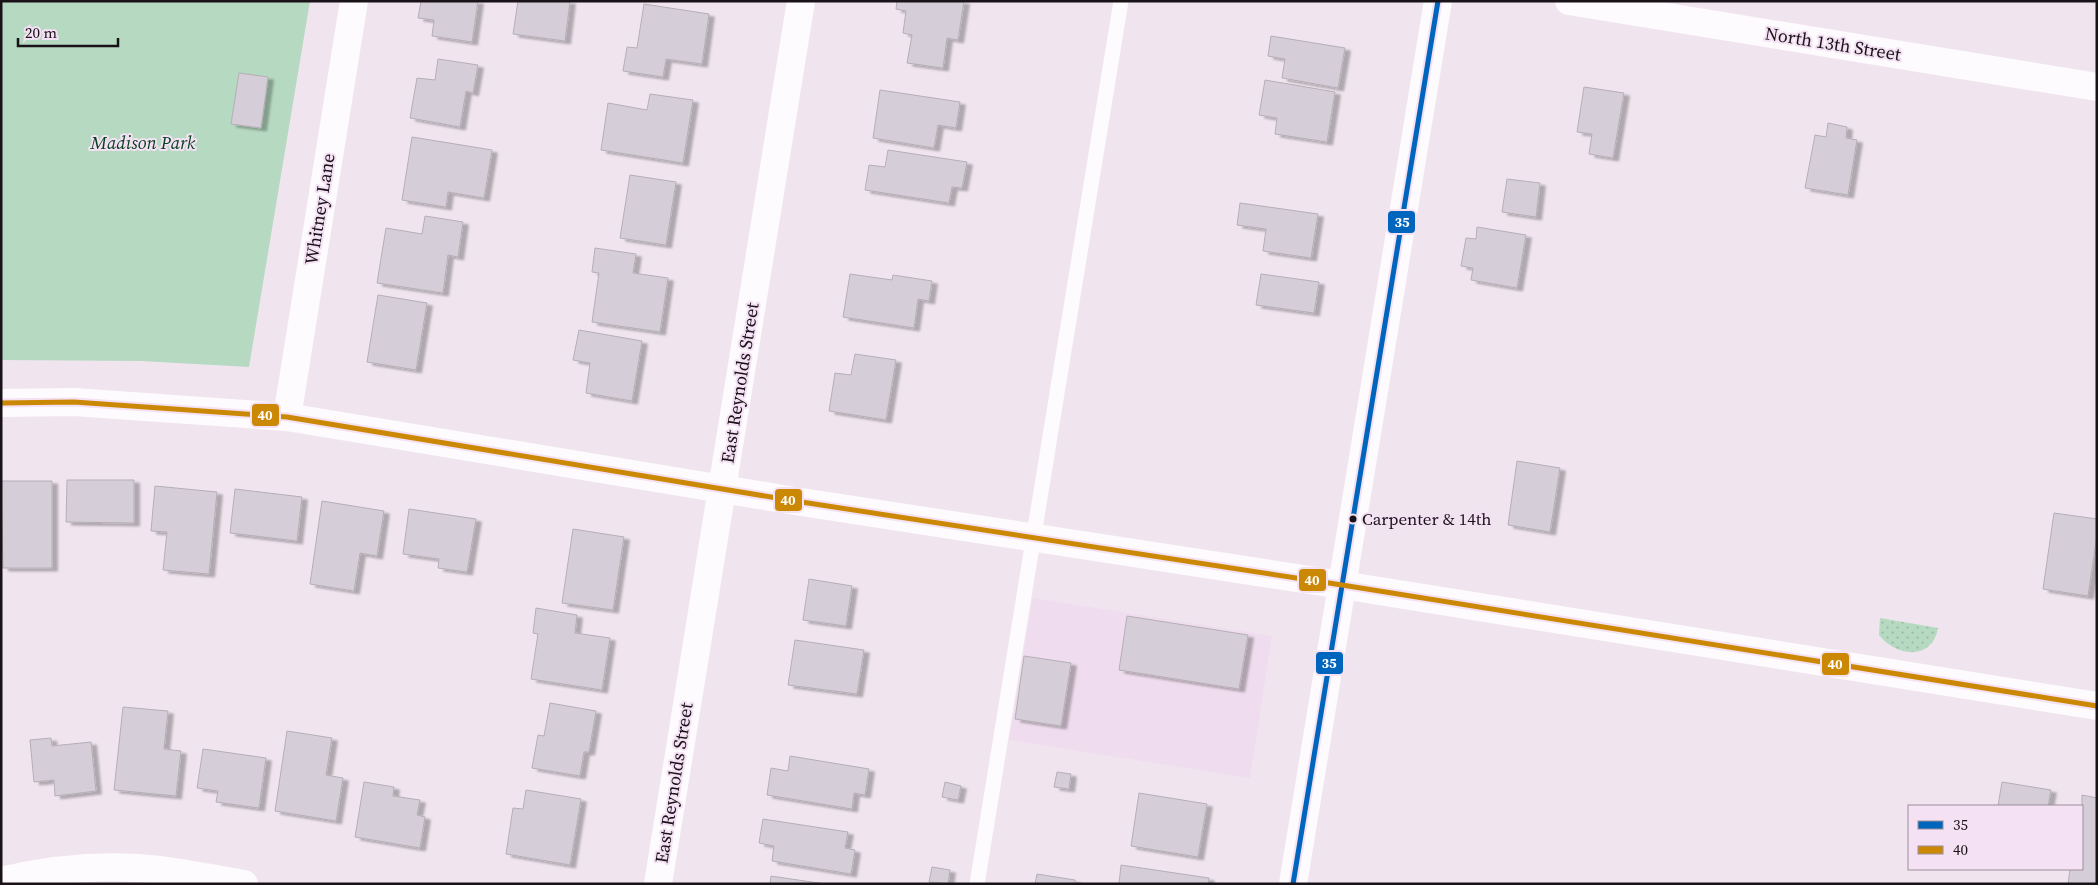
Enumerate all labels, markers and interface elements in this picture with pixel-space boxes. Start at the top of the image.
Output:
scale bar [18,15,118,47]
street label: North 13th Street [1763,20,1903,67]
text: 20 m [25,22,57,43]
park label: Madison Park [90,130,196,155]
street label: Whitney Lane [298,151,341,266]
line badge: 35 [1387,210,1416,234]
text: 35 [1394,212,1410,232]
street label: East Reynolds Street [714,301,765,465]
line badge: 40 [251,403,280,427]
text: 40 [257,405,273,425]
line badge: 40 [774,488,803,512]
text: 40 [780,490,796,510]
place label: Carpenter & 14th [1362,507,1492,531]
marker: Carpenter & 14th [1348,514,1358,524]
line badge: 40 [1298,568,1327,592]
text: 40 [1304,570,1320,590]
line badge: 35 [1315,651,1344,675]
line badge: 40 [1821,652,1850,676]
text: 35 [1321,653,1337,673]
text: 40 [1827,654,1843,674]
street label: East Reynolds Street [648,701,699,865]
legend [1908,805,2083,870]
text: 35 [1953,814,1968,835]
text: 40 [1953,839,1968,860]

